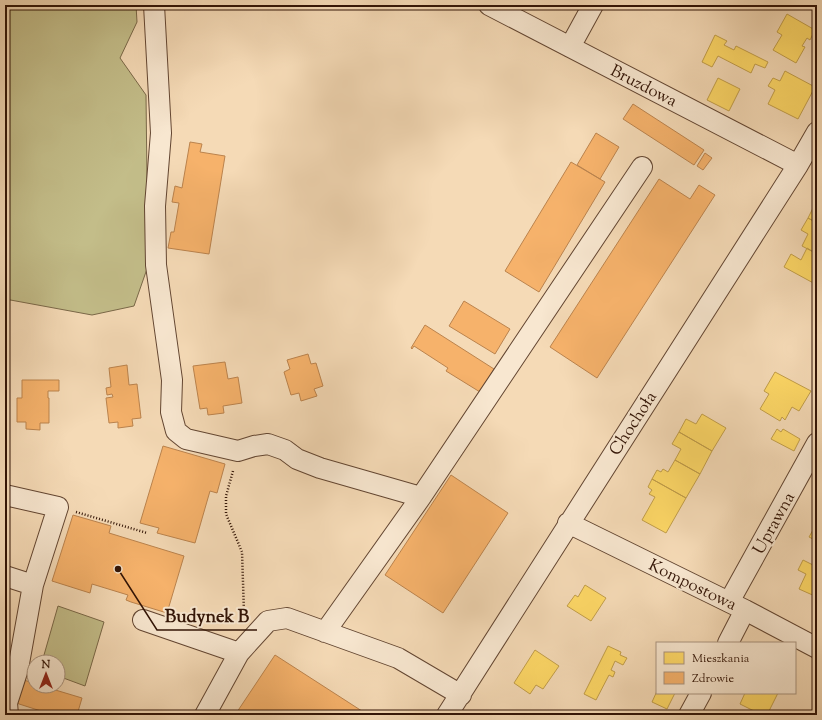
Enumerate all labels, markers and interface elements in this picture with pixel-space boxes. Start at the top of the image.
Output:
street label: Bruzdowa [606,60,681,114]
street label: Chochoła [604,387,663,461]
street label: Uprawna [748,488,802,559]
street label: Kompostowa [644,554,740,618]
callout: Budynek B [157,600,257,630]
text: Budynek B [165,605,250,631]
legend [656,642,796,694]
text: Mieszkania [692,650,750,668]
north arrow [26,654,66,694]
text: N [41,657,51,673]
text: Zdrowie [692,670,734,688]

